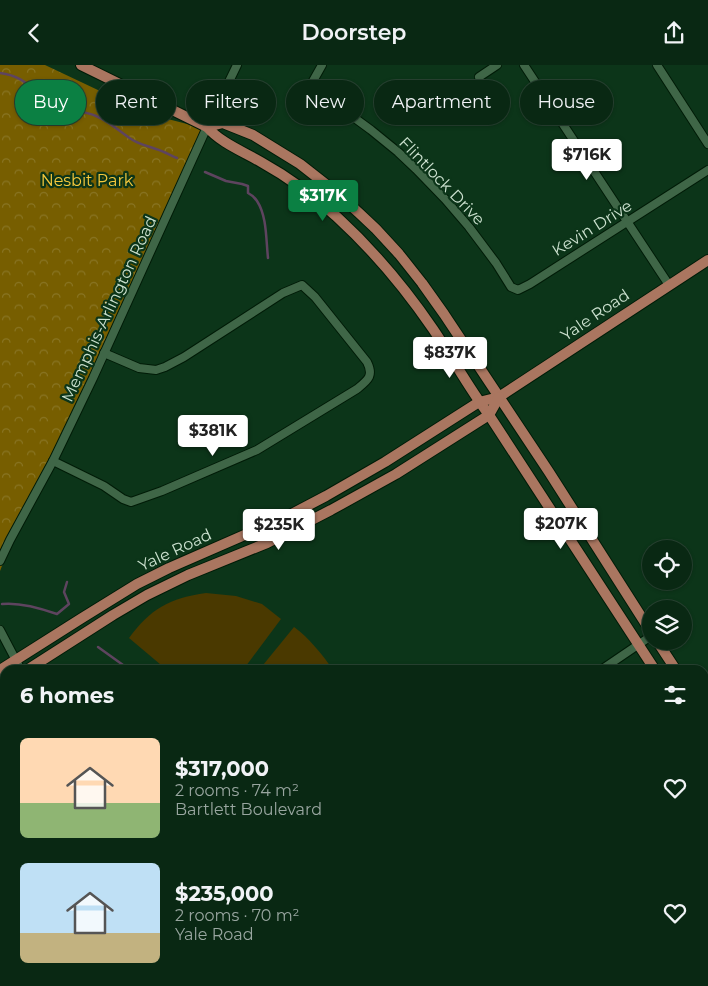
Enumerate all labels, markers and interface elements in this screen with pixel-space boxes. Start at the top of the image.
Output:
icon: back [20,19,48,47]
text: Doorstep [302,19,406,46]
icon: share [660,19,688,47]
chip: Buy [15,80,86,125]
chip: Rent [96,80,176,125]
chip: Filters [186,80,276,125]
chip: New [286,80,364,125]
chip: Apartment [374,80,510,125]
chip: House [520,80,613,125]
street label: Flintlock Drive [395,133,489,229]
pin: $716K [552,139,622,181]
text: $716K [563,145,611,164]
park label: Nesbit Park [41,171,134,190]
pin: $317K [288,179,358,222]
text: $317K [299,186,347,205]
street label: Kevin Drive [549,196,635,260]
street label: Memphis-Arlington Road [58,213,160,405]
street label: Yale Road [557,285,633,345]
pin: $837K [415,337,485,379]
text: $837K [424,343,476,362]
pin: $381K [178,415,248,457]
text: $381K [189,421,237,440]
pin: $207K [526,507,596,550]
pin: $235K [244,509,314,551]
text: $207K [535,514,587,533]
text: $235K [254,515,304,534]
street label: Yale Road [135,525,215,575]
map controls [642,540,692,650]
button: locate [642,540,692,590]
button: layers [642,600,692,650]
icon: filters [661,681,689,709]
text: 6 homes [20,683,114,708]
text: $317,000 [175,756,269,781]
icon: home [60,758,120,818]
icon: heart [661,774,689,802]
text: 2 rooms · 74 m² [175,781,299,800]
text: Bartlett Boulevard [175,800,322,819]
text: $235,000 [175,881,274,906]
icon: home [60,883,120,943]
icon: heart [661,899,689,927]
text: 2 rooms · 70 m² [175,906,300,925]
text: Yale Road [175,925,254,944]

